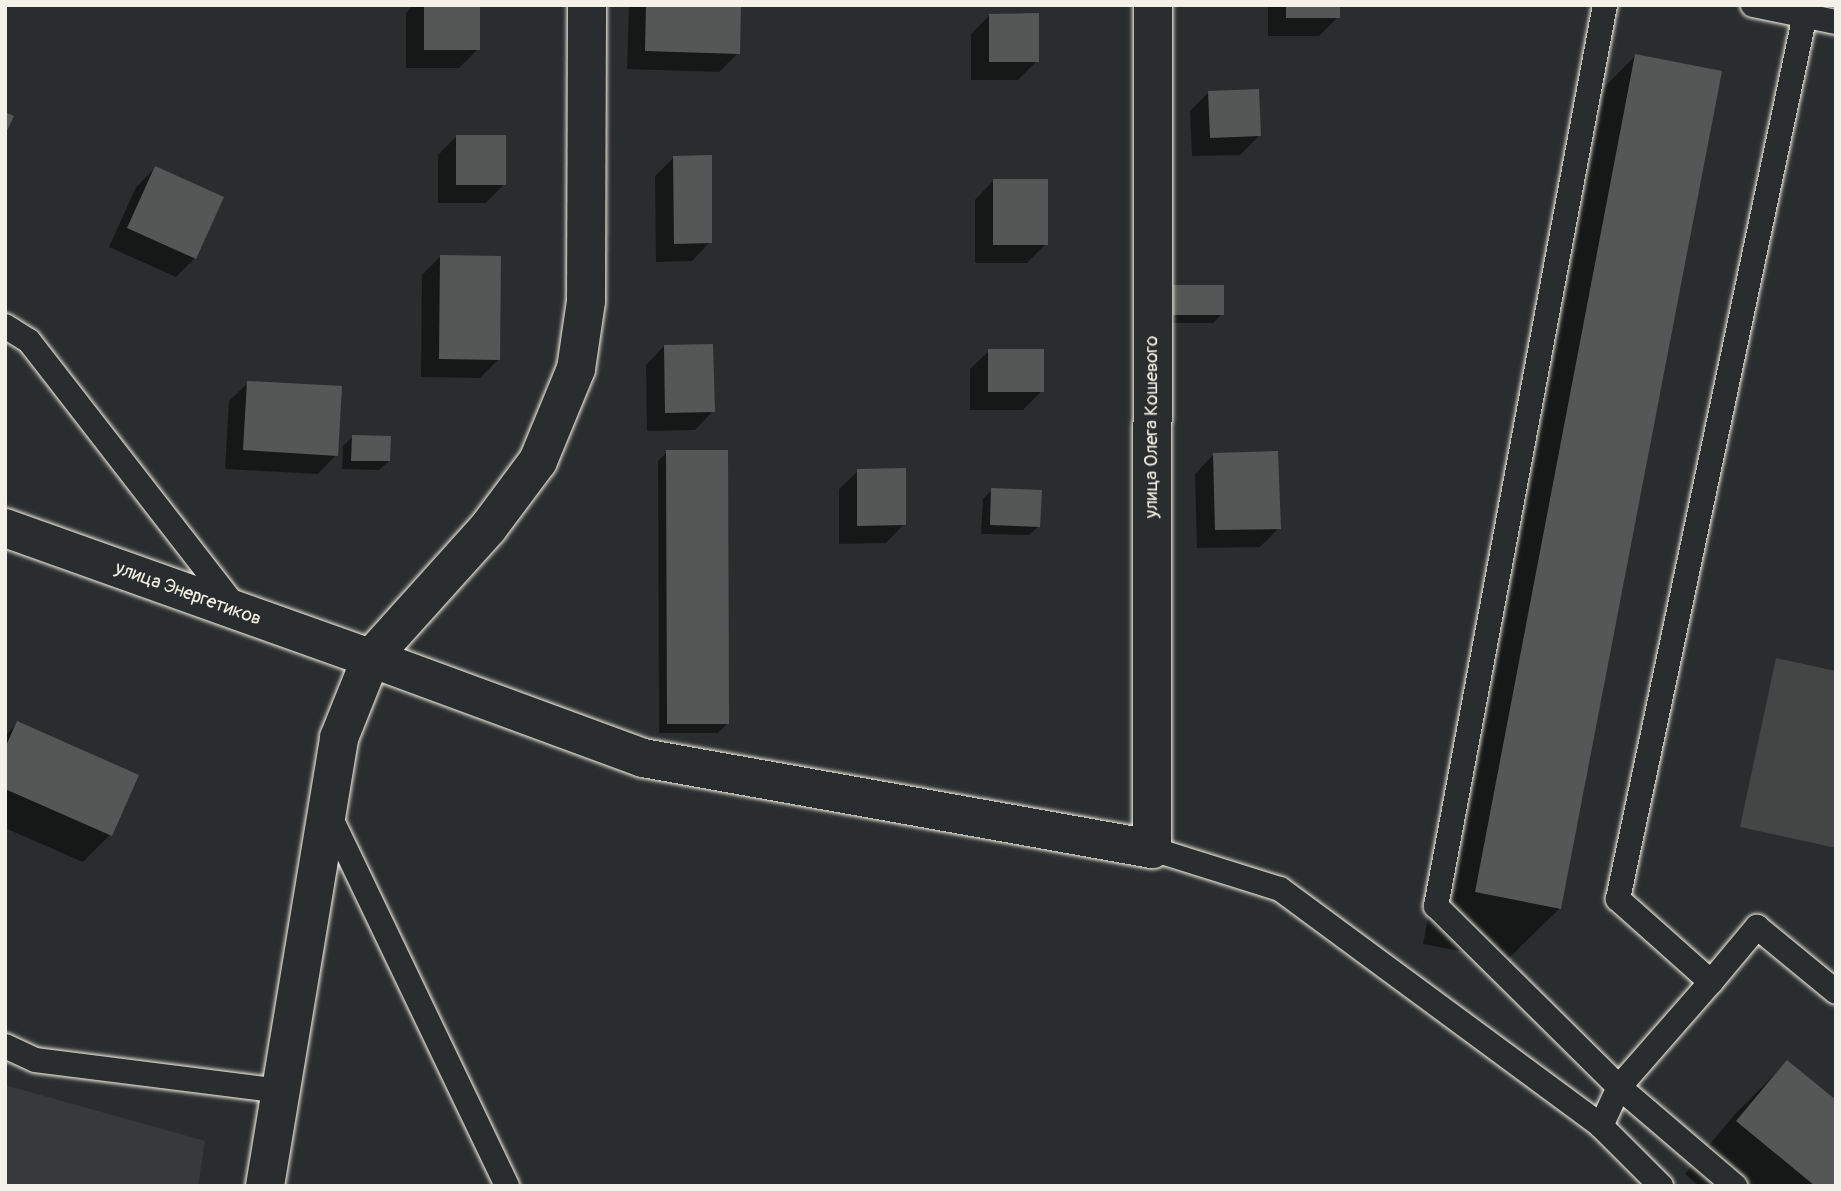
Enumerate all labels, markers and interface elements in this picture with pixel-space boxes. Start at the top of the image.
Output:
street label: улица Олега Кошевого [1141,336,1163,518]
street label: улица Энергетиков [112,557,264,631]

